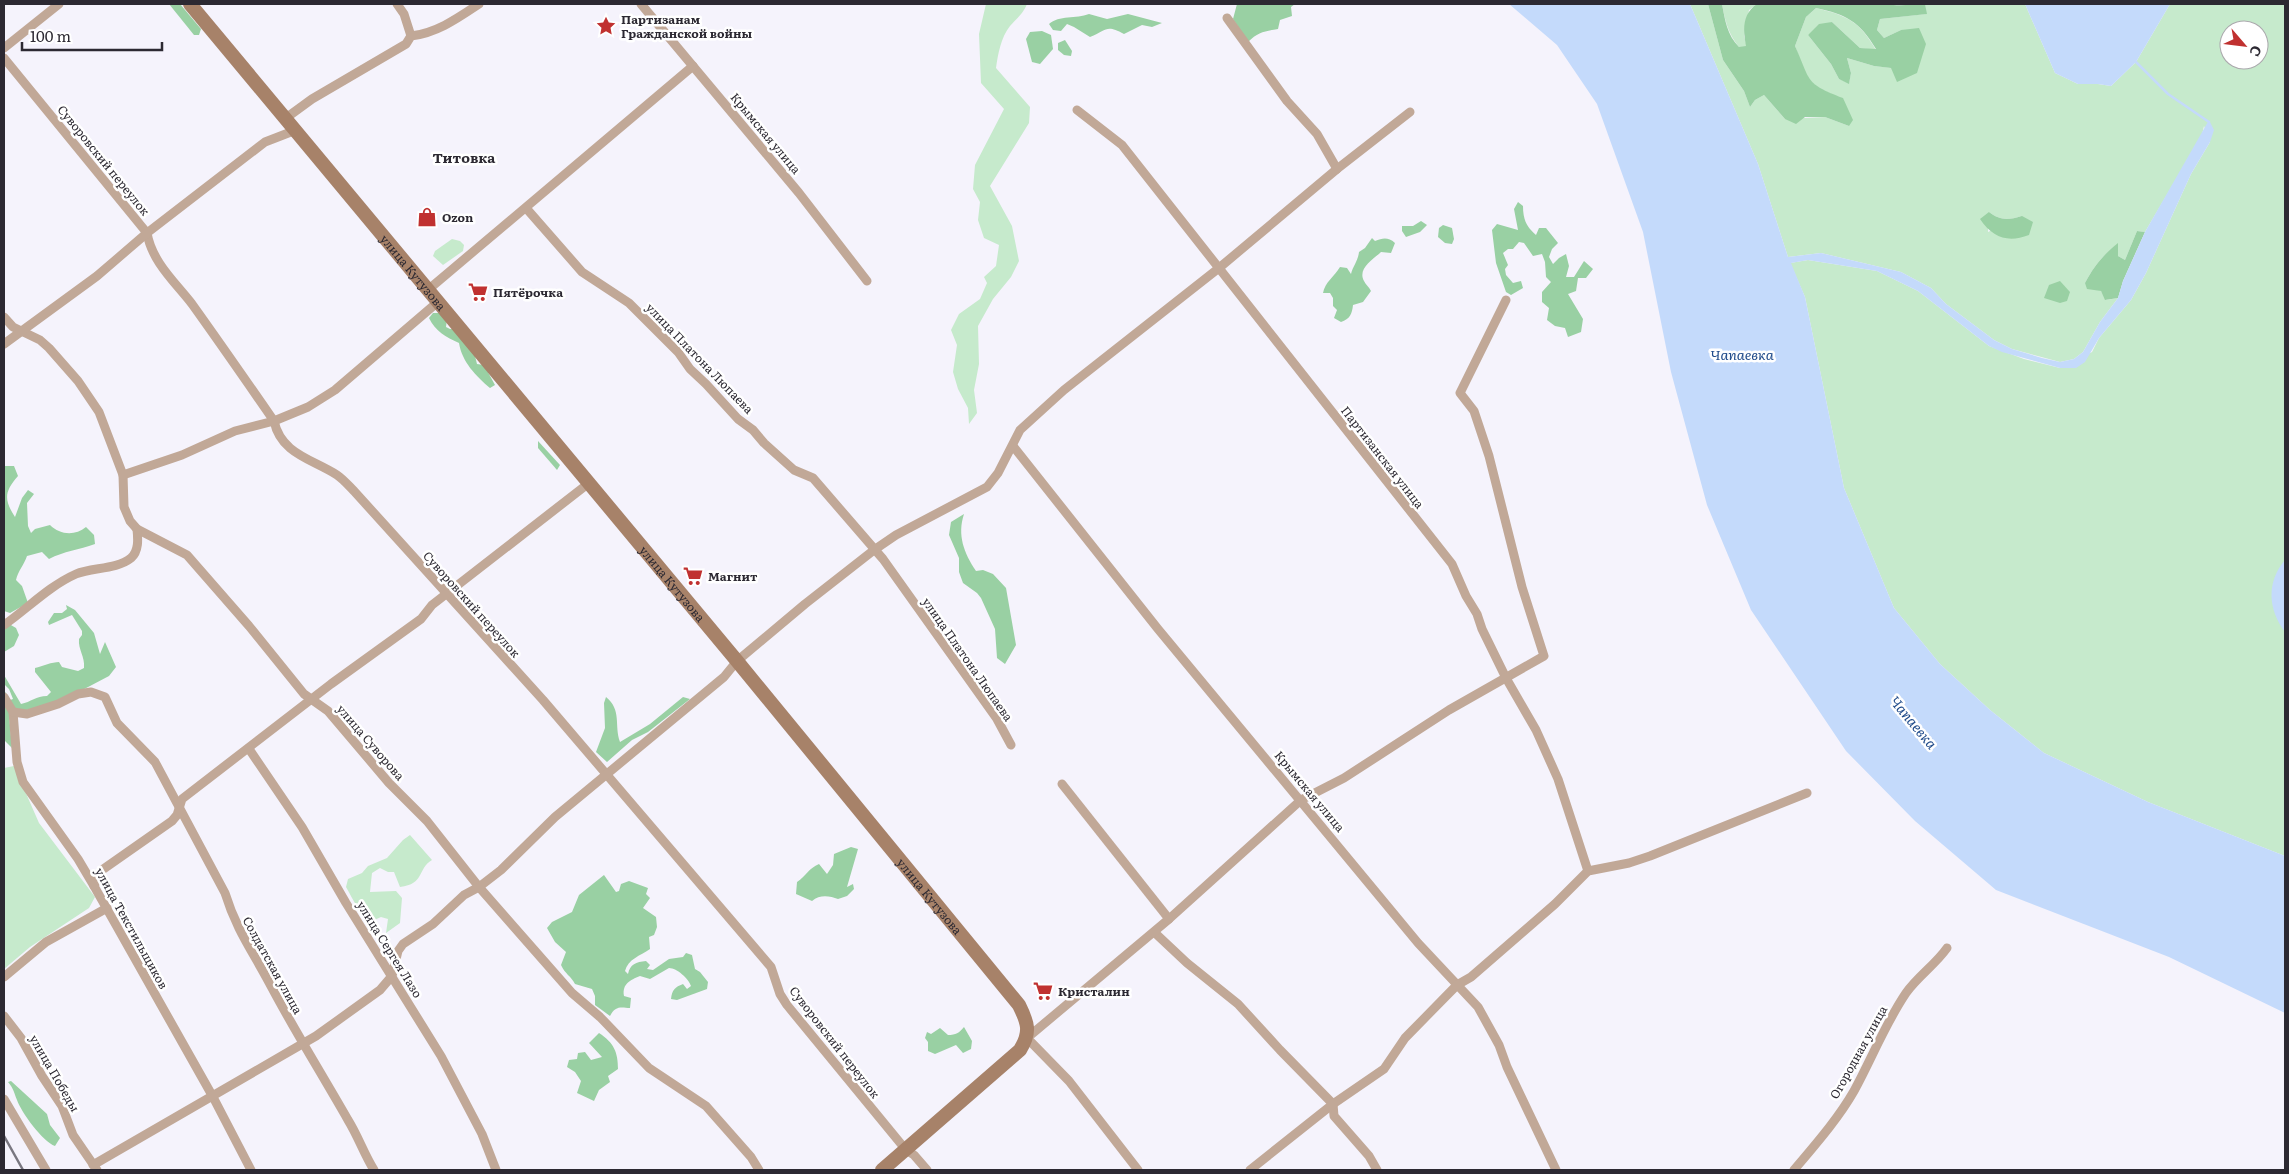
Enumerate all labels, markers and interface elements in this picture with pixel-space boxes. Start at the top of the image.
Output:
place label: Партизанам Гражданской войны [621,10,752,42]
place icon: Партизанам Гражданской войны [595,15,617,37]
scale bar [22,20,162,52]
north arrow [2219,20,2269,70]
text: 100 m [30,24,71,47]
text: С [2245,42,2268,61]
street label: Крымская улица [727,88,806,178]
street label: Суворовский переулок [54,101,154,219]
district label: Титовка [433,147,496,167]
shop icon: Ozon [416,206,438,228]
place label: Ozon [442,208,474,226]
street label: улица Кутузова [376,230,451,315]
supermarket icon: Пятёрочка [467,281,489,303]
place label: Пятёрочка [493,283,563,301]
street label: улица Платона Люпаева [642,299,758,418]
water label: Чапаевка [1710,344,1774,364]
street label: Партизанская улица [1337,402,1429,513]
street label: улица Кутузова [635,541,710,626]
street label: Суворовский переулок [419,547,525,661]
supermarket icon: Магнит [682,565,704,587]
place label: Магнит [708,567,758,585]
street label: улица Платона Люпаева [918,593,1018,725]
water label: Чапаевка [1886,691,1942,753]
street label: улица Суворова [333,700,409,784]
street label: Крымская улица [1271,746,1350,836]
street label: улица Кутузова [893,854,967,939]
street label: улица Текстильщиков [91,864,173,992]
street label: улица Сергея Лазо [353,897,427,1001]
street label: Солдатская улица [239,913,308,1018]
supermarket icon: Кристалин [1032,980,1054,1002]
street label: Суворовский переулок [786,982,884,1102]
place label: Кристалин [1058,982,1130,1000]
street label: Огородная улица [1825,1002,1891,1102]
street label: улица Победы [26,1031,85,1115]

